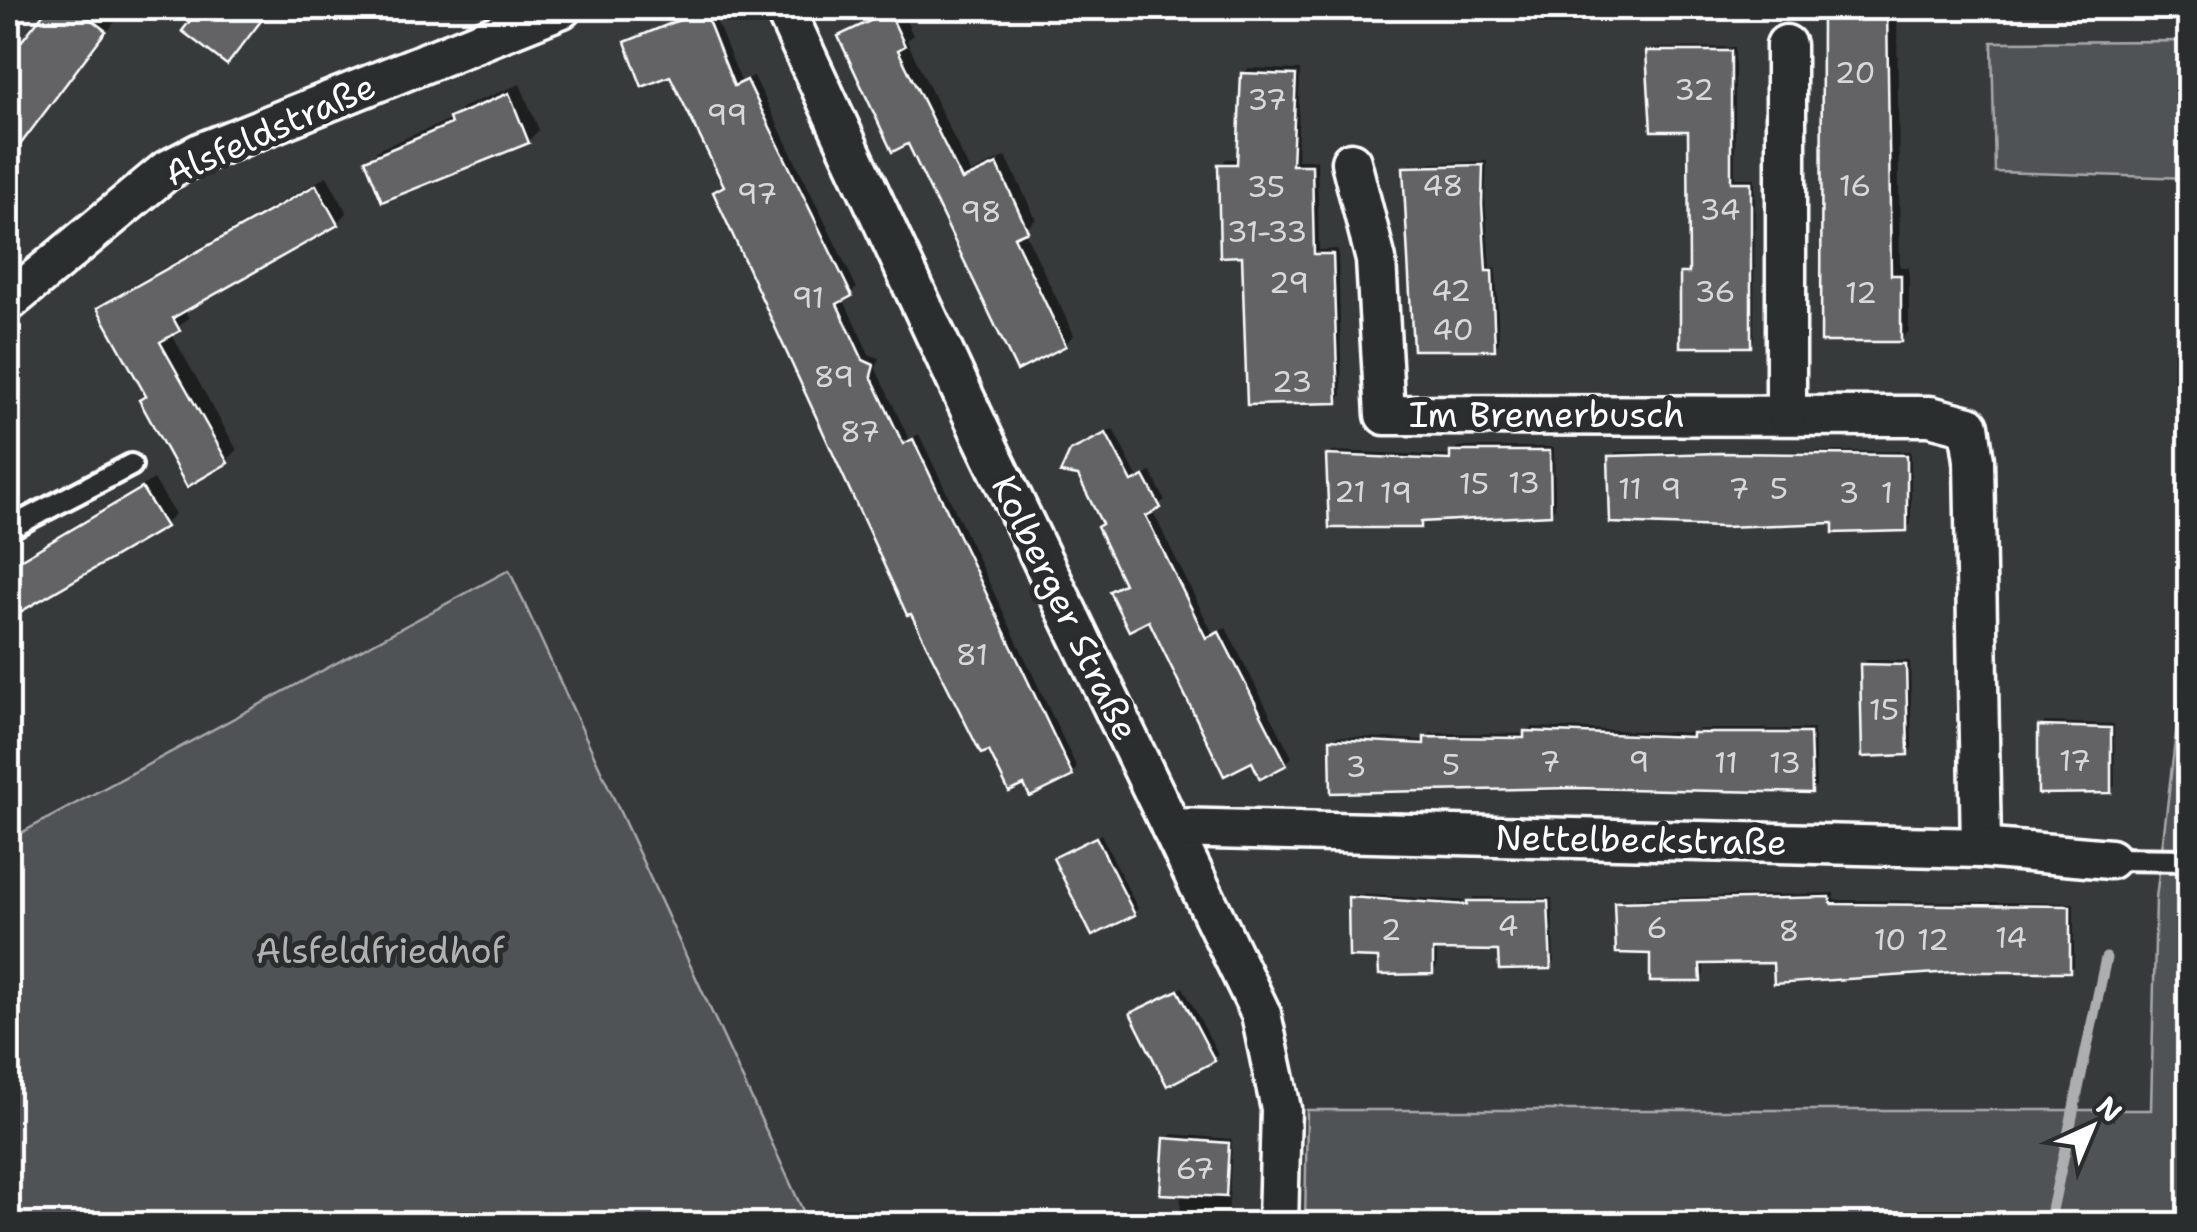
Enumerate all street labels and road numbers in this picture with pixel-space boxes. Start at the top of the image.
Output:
street label: Alsfeldstraße [157,62,382,197]
street label: Im Bremerbusch [1409,391,1685,438]
street label: Kolberger Straße [981,468,1150,748]
street label: Nettelbeckstraße [1495,813,1787,866]

